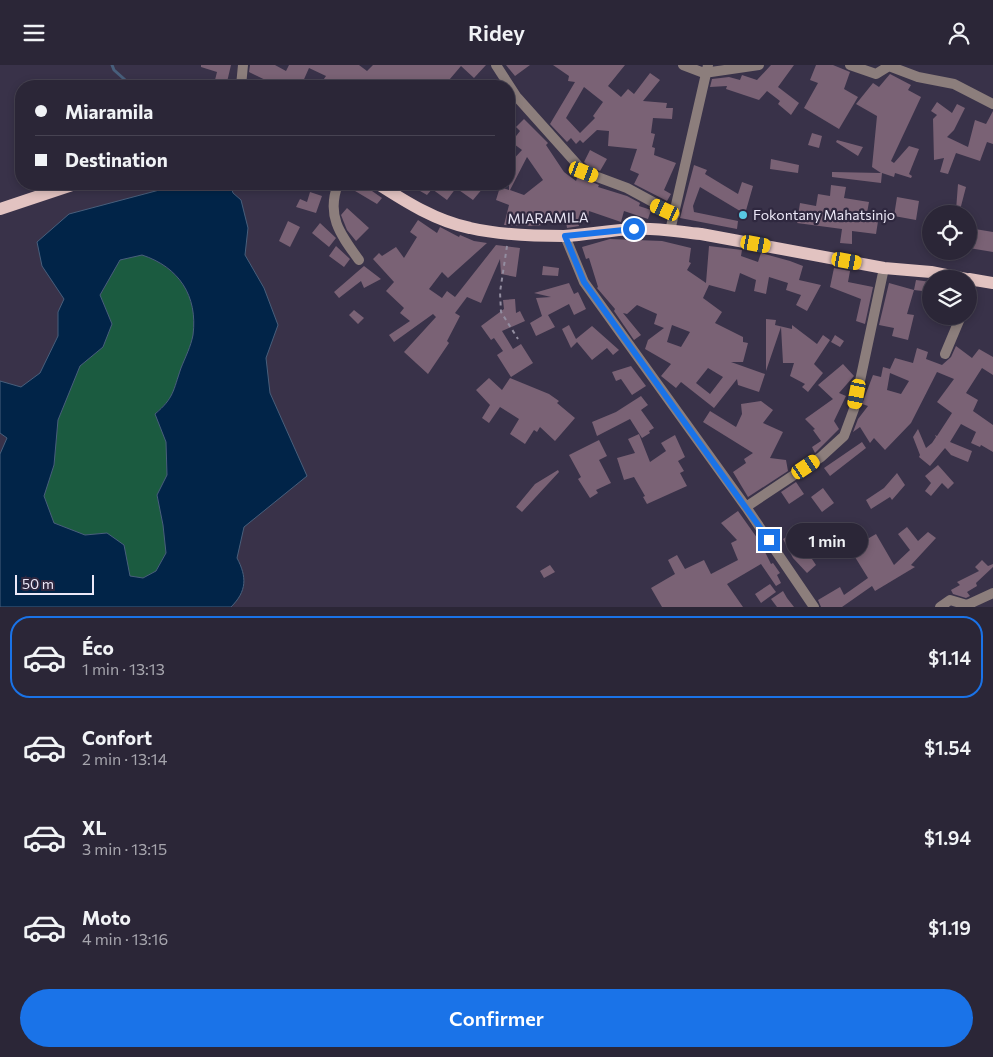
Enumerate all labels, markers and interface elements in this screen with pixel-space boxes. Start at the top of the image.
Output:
icon: menu [20,19,48,47]
text: Ridey [468,19,525,46]
icon: person [945,19,973,47]
text: Miaramila [65,100,153,123]
text: Destination [65,148,168,171]
car [567,160,600,184]
car [648,197,681,223]
map controls [922,205,977,325]
button: locate [922,205,977,260]
place label: Fokontany Mahatsinjo [753,206,895,223]
street label: MIARAMILA [507,208,589,227]
marker: Fokontany Mahatsinjo [737,209,749,221]
route start [623,218,645,240]
car [739,234,772,254]
car [830,251,863,271]
button: layers [922,270,977,325]
car [846,378,867,410]
car [789,452,822,482]
callout: 1 min [786,523,869,557]
route end [758,529,780,551]
text: 1 min [808,531,846,550]
scale bar [15,572,94,595]
text: 50 m [22,575,54,592]
icon: car [22,635,67,680]
text: Éco [82,636,114,659]
text: $1.14 [928,646,971,669]
text: 1 min · 13:13 [82,659,165,678]
icon: car [22,725,67,770]
text: Confort [82,726,152,749]
text: $1.54 [924,736,971,759]
text: 2 min · 13:14 [82,749,167,768]
icon: car [22,815,67,860]
text: XL [82,816,107,839]
text: $1.94 [924,826,971,849]
text: 3 min · 13:15 [82,839,167,858]
icon: car [22,905,67,950]
text: Moto [82,906,131,929]
text: $1.19 [928,916,971,939]
text: 4 min · 13:16 [82,929,168,948]
button: Confirmer [20,989,973,1047]

